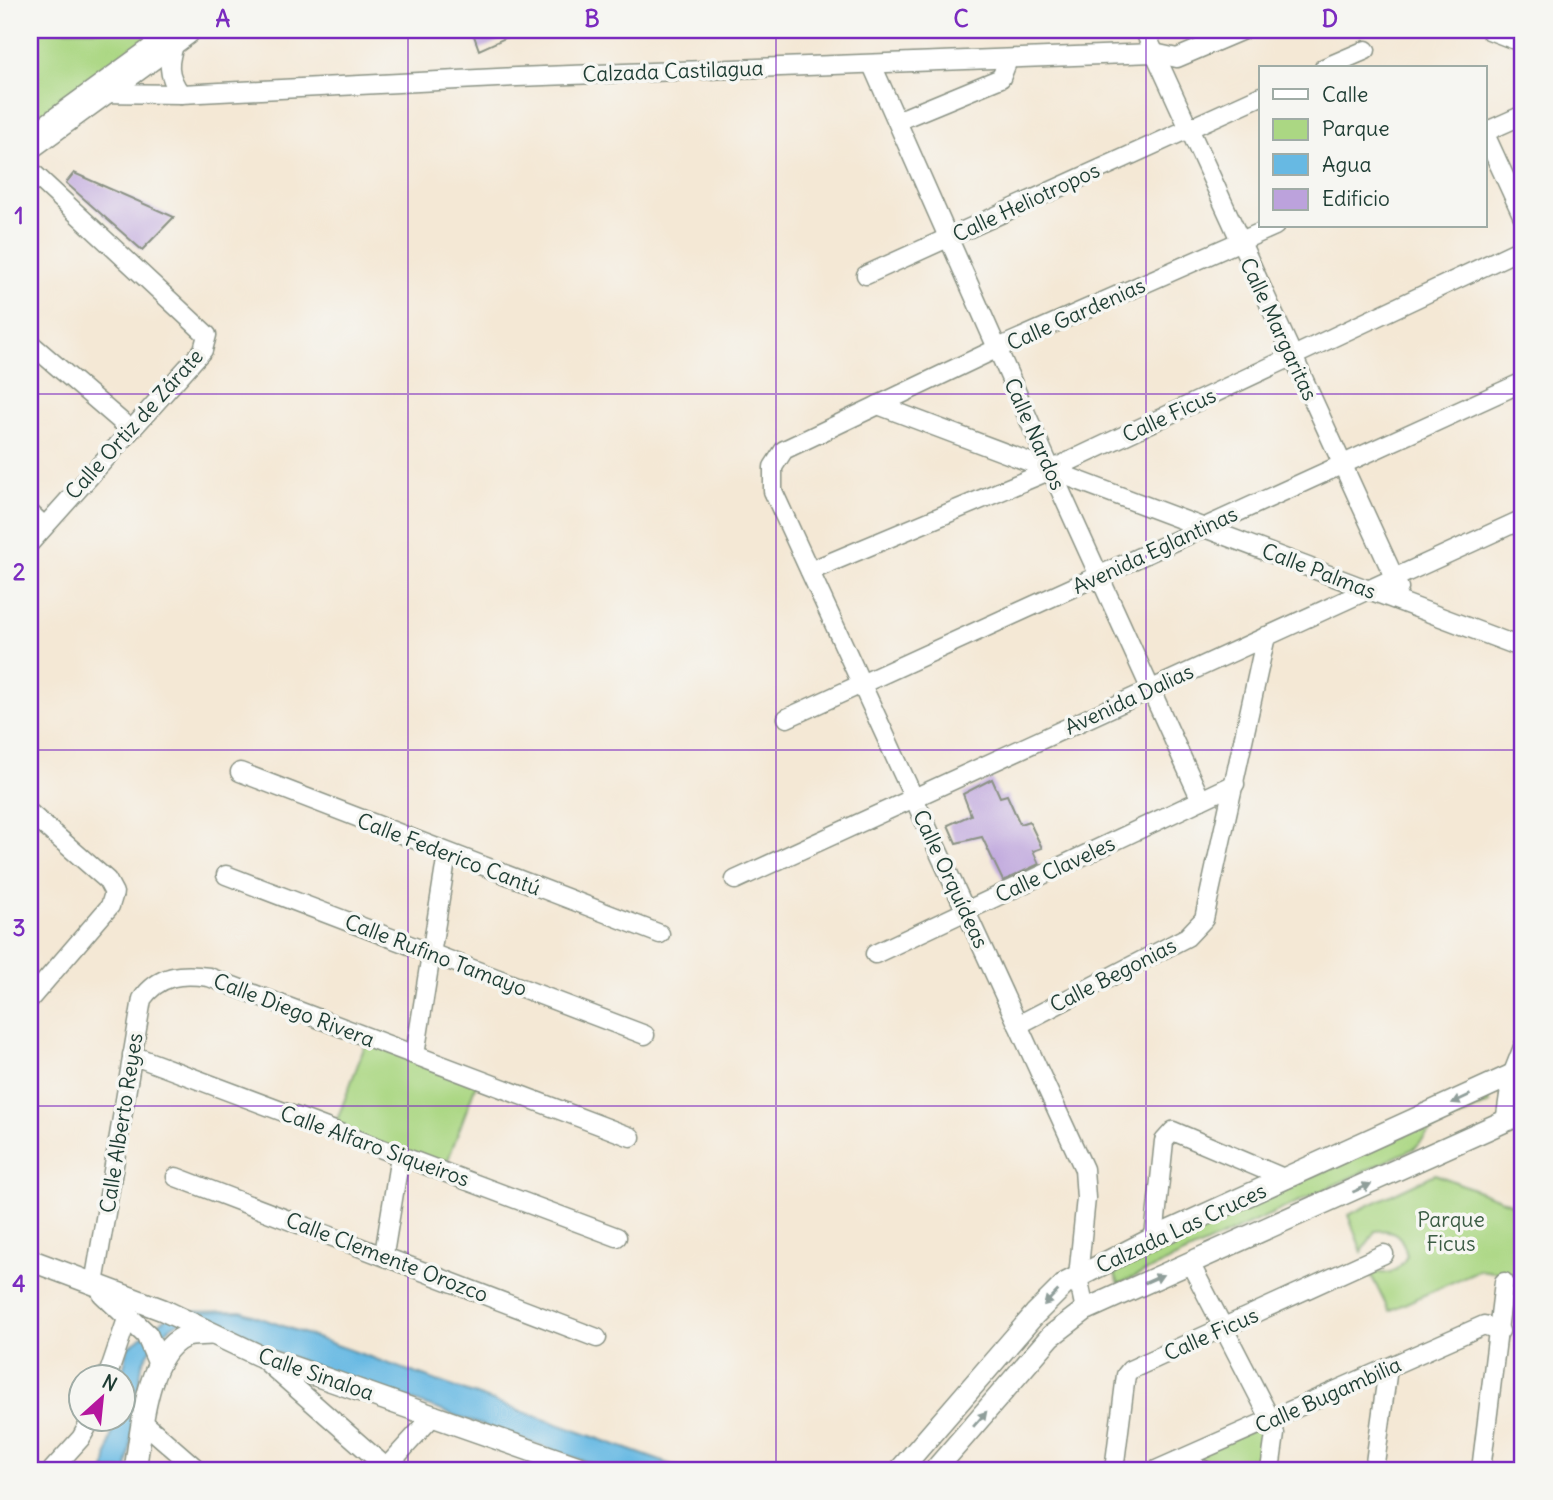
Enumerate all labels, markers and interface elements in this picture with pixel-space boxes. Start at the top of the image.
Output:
text: A [216,4,231,33]
text: B [584,4,600,33]
text: C [953,4,969,33]
text: D [1322,4,1338,33]
street label: Calzada Castilagua [582,54,764,88]
legend [1259,66,1486,228]
text: Calle [1322,81,1368,108]
text: Parque [1322,115,1390,142]
text: Agua [1322,151,1371,178]
street label: Calle Heliotropos [948,156,1104,248]
text: Edificio [1322,185,1390,212]
text: 1 [14,201,24,230]
street label: Calle Margaritas [1234,253,1324,405]
street label: Calle Gardenias [1003,271,1149,357]
street label: Calle Ortiz de Zárate [59,343,209,505]
street label: Calle Nardos [998,374,1072,494]
street label: Calle Ficus [1118,382,1220,448]
street label: Avenida Eglantinas [1068,500,1242,600]
street label: Calle Palmas [1258,537,1380,605]
text: 2 [13,557,26,586]
street label: Avenida Dalias [1060,657,1198,741]
street label: Calle Orquídeas [907,805,995,953]
street label: Calle Federico Cantú [353,807,545,901]
street label: Calle Claveles [991,830,1119,908]
street label: Calle Rufino Tamayo [341,908,531,1002]
text: 3 [12,913,26,942]
street label: Calle Begonias [1045,932,1181,1018]
street label: Calle Diego Rivera [209,967,379,1053]
street label: Calle Alberto Reyes [93,1031,149,1215]
one-way arrow [1451,1093,1471,1105]
street label: Calle Alfaro Siqueiros [277,1099,473,1193]
street label: Calzada Las Cruces [1092,1177,1270,1279]
one-way arrow [1352,1182,1373,1193]
street label: Calle Clemente Orozco [282,1206,492,1308]
park label: Parque Ficus [1417,1206,1485,1257]
text: 4 [12,1269,26,1298]
one-way arrow [1144,1273,1164,1285]
one-way arrow [1042,1289,1059,1306]
street label: Calle Ficus [1160,1301,1262,1367]
street label: Calle Sinaloa [255,1342,377,1406]
street label: Calle Bugambilia [1251,1351,1405,1439]
north arrow [66,1364,136,1434]
text: N [98,1369,121,1397]
one-way arrow [972,1410,987,1427]

